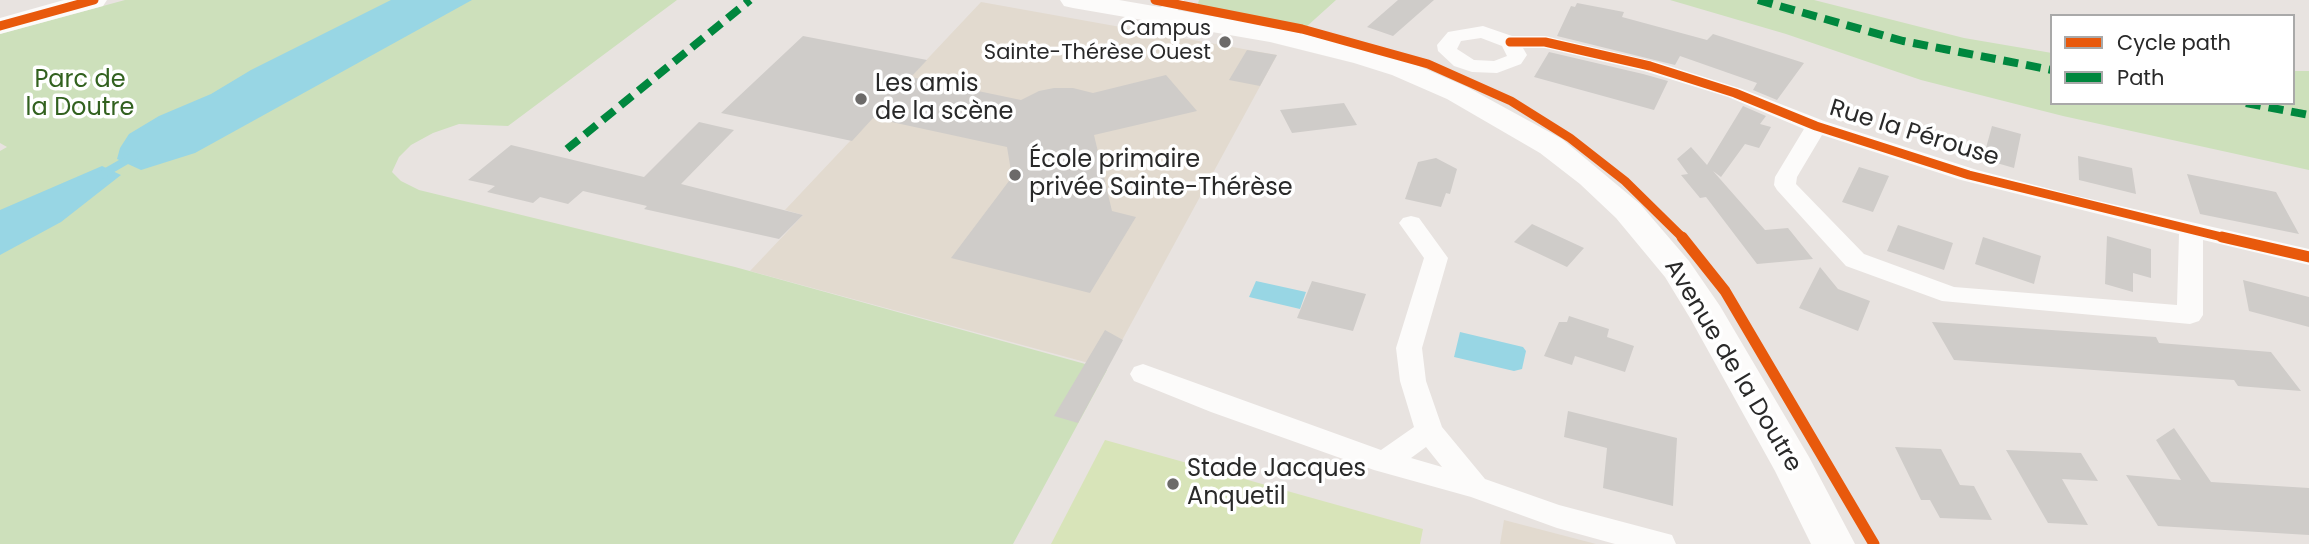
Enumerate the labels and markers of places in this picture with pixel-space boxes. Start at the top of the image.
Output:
place label: Campus Sainte-Thérèse Ouest [984,17,1211,67]
marker: Campus Sainte-Thérèse Ouest [1217,34,1233,50]
place label: Les amis de la scène [875,71,1013,127]
marker: Les amis de la scène [853,91,869,107]
place label: École primaire privée Sainte-Thérèse [1029,147,1293,203]
marker: École primaire privée Sainte-Thérèse [1007,167,1023,183]
place label: Stade Jacques Anquetil [1187,456,1366,512]
marker: Stade Jacques Anquetil [1165,476,1181,492]

